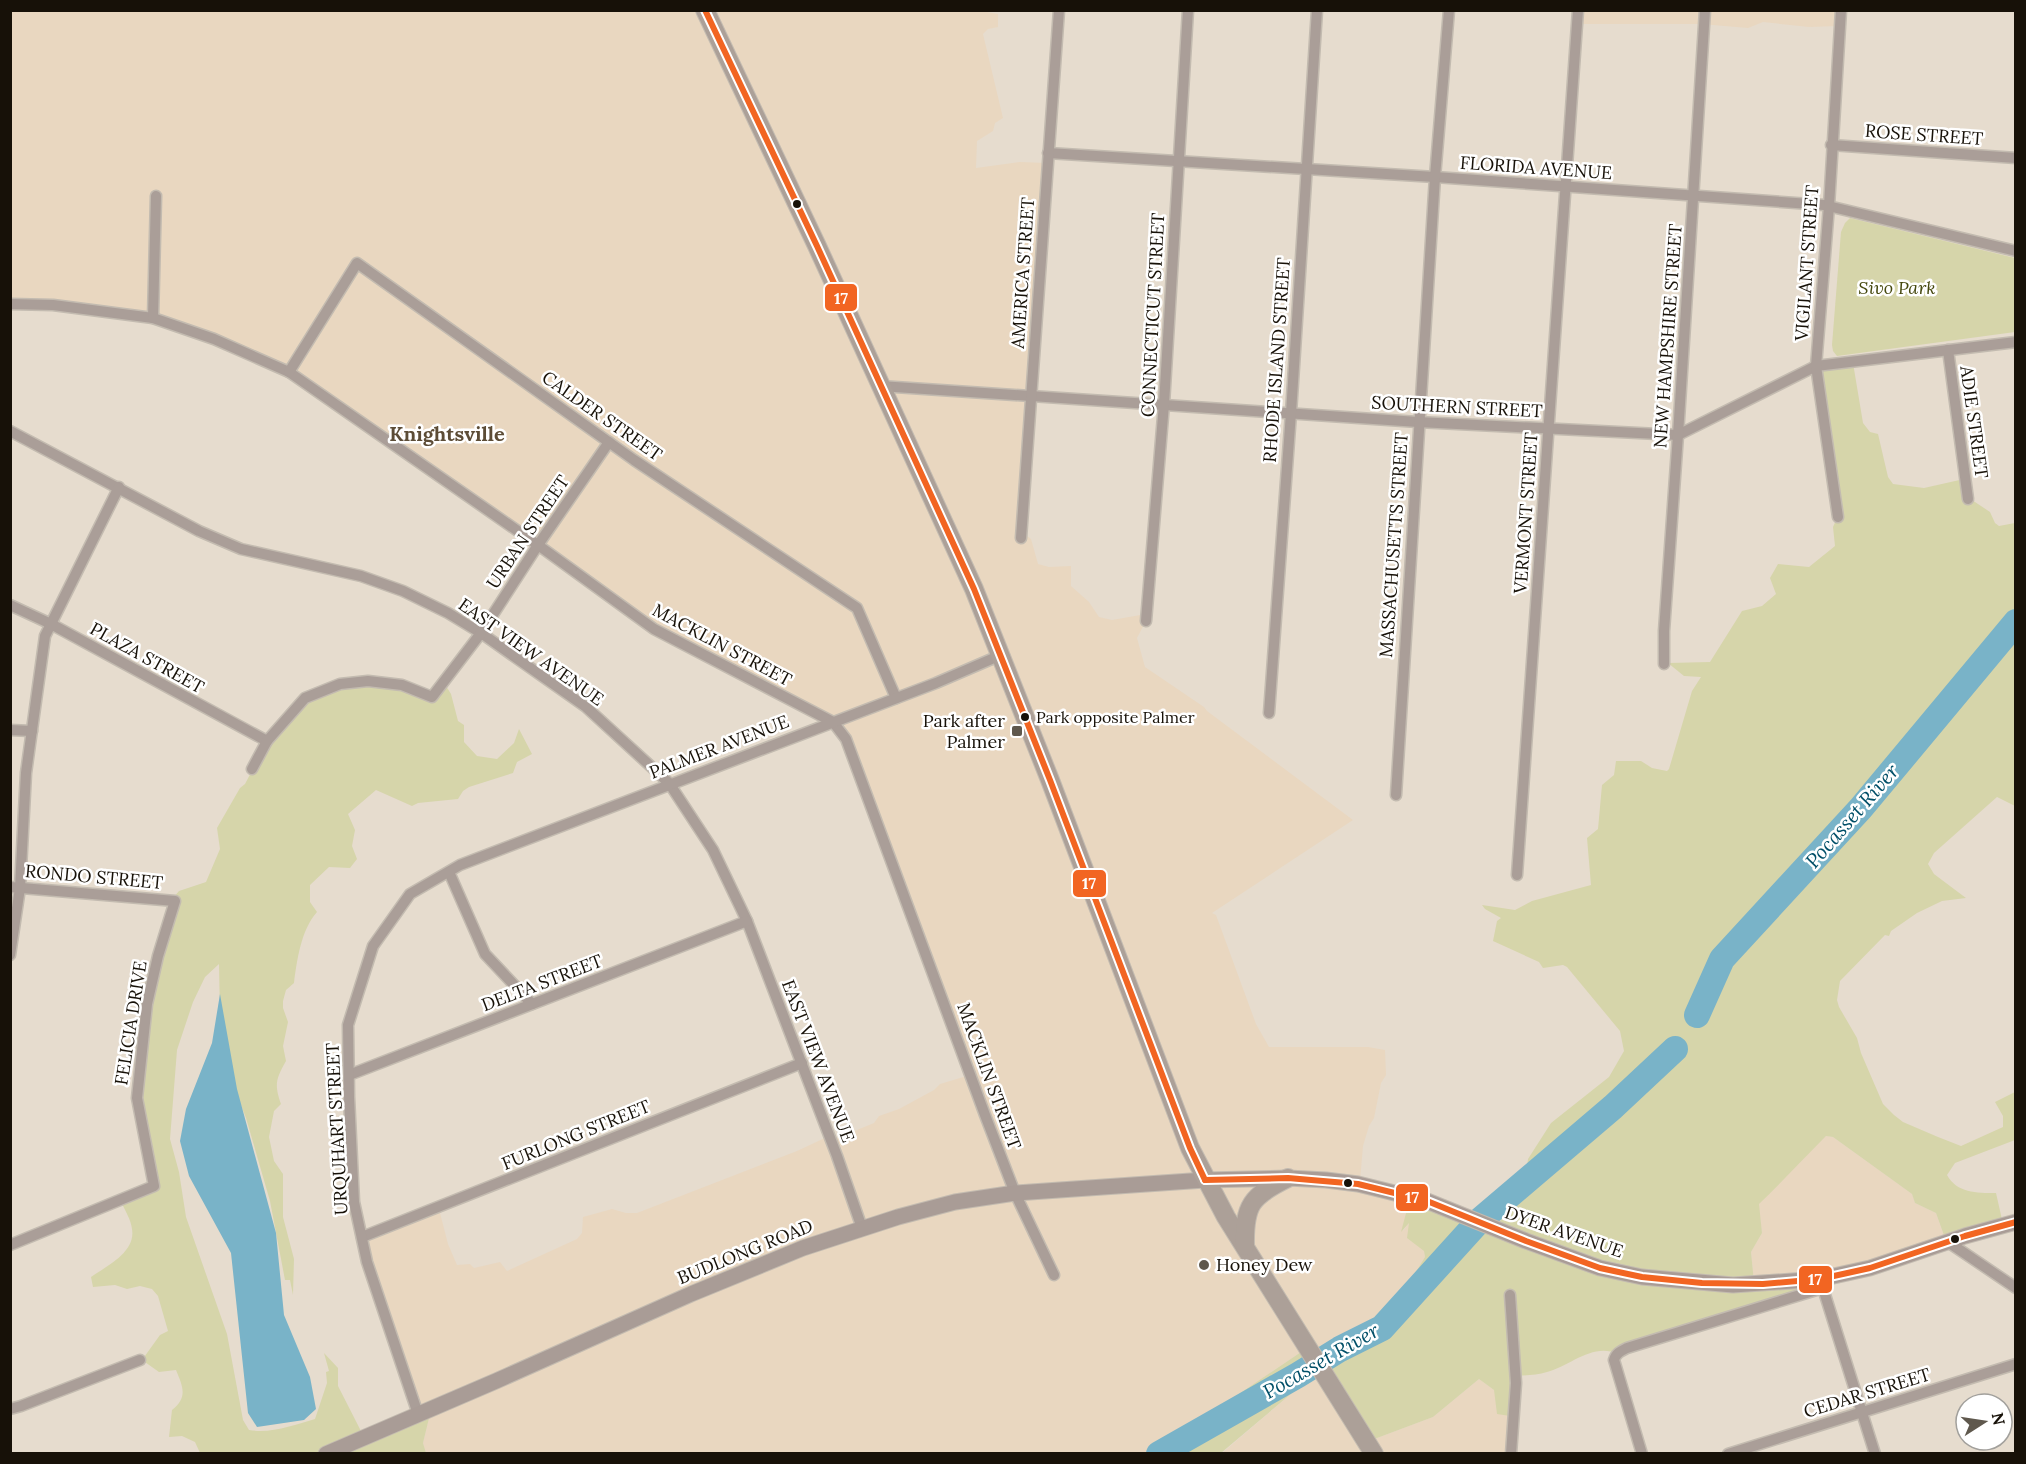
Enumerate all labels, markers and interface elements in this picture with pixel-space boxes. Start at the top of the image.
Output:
street label: ROSE STREET [1864,119,1985,150]
street label: FLORIDA AVENUE [1459,151,1613,184]
street label: VIGILANT STREET [1790,184,1823,343]
street label: AMERICA STREET [1006,196,1039,350]
unlabelled marker [791,198,803,210]
street label: CONNECTICUT STREET [1136,212,1169,418]
street label: NEW HAMPSHIRE STREET [1648,223,1687,449]
street label: RHODE ISLAND STREET [1258,256,1295,463]
park label: Sivo Park [1858,276,1936,299]
line badge: 17 [824,283,858,312]
text: 17 [834,288,848,308]
street label: ADIE STREET [1955,363,1994,480]
street label: CALDER STREET [538,366,667,466]
street label: SOUTHERN STREET [1371,391,1544,422]
district label: Knightsville [389,421,505,446]
street label: MASSACHUSETTS STREET [1374,431,1413,658]
street label: VERMONT STREET [1508,431,1543,595]
street label: URBAN STREET [481,470,574,593]
street label: EAST VIEW AVENUE [454,593,609,710]
street label: MACKLIN STREET [649,598,796,691]
street label: PLAZA STREET [86,617,209,699]
place label: Park opposite Palmer [1036,707,1195,727]
street label: PALMER AVENUE [646,709,792,784]
place label: Park after Palmer [923,709,1005,753]
marker: Park opposite Palmer [1019,711,1031,723]
marker: Park after Palmer [1010,724,1024,738]
water label: Pocasset River [1800,758,1904,873]
street label: RONDO STREET [24,859,165,894]
line badge: 17 [1072,869,1107,898]
text: 17 [1082,873,1096,893]
street label: DELTA STREET [478,949,606,1016]
street label: FELICIA DRIVE [109,959,152,1087]
street label: EAST VIEW AVENUE [777,976,860,1145]
street label: MACKLIN STREET [952,999,1027,1153]
street label: URQUHART STREET [320,1042,352,1216]
street label: FURLONG STREET [498,1094,654,1175]
unlabelled marker [1342,1177,1354,1189]
line badge: 17 [1395,1183,1429,1212]
text: 17 [1405,1187,1419,1207]
street label: DYER AVENUE [1502,1201,1626,1263]
street label: BUDLONG ROAD [674,1214,816,1289]
unlabelled marker [1949,1233,1961,1245]
place label: Honey Dew [1216,1253,1313,1276]
marker: Honey Dew [1197,1258,1211,1272]
line badge: 17 [1798,1265,1833,1294]
text: 17 [1808,1269,1822,1289]
water label: Pocasset River [1258,1317,1384,1404]
street label: CEDAR STREET [1801,1362,1933,1423]
north arrow [1954,1392,2014,1452]
text: N [1988,1411,2010,1427]

